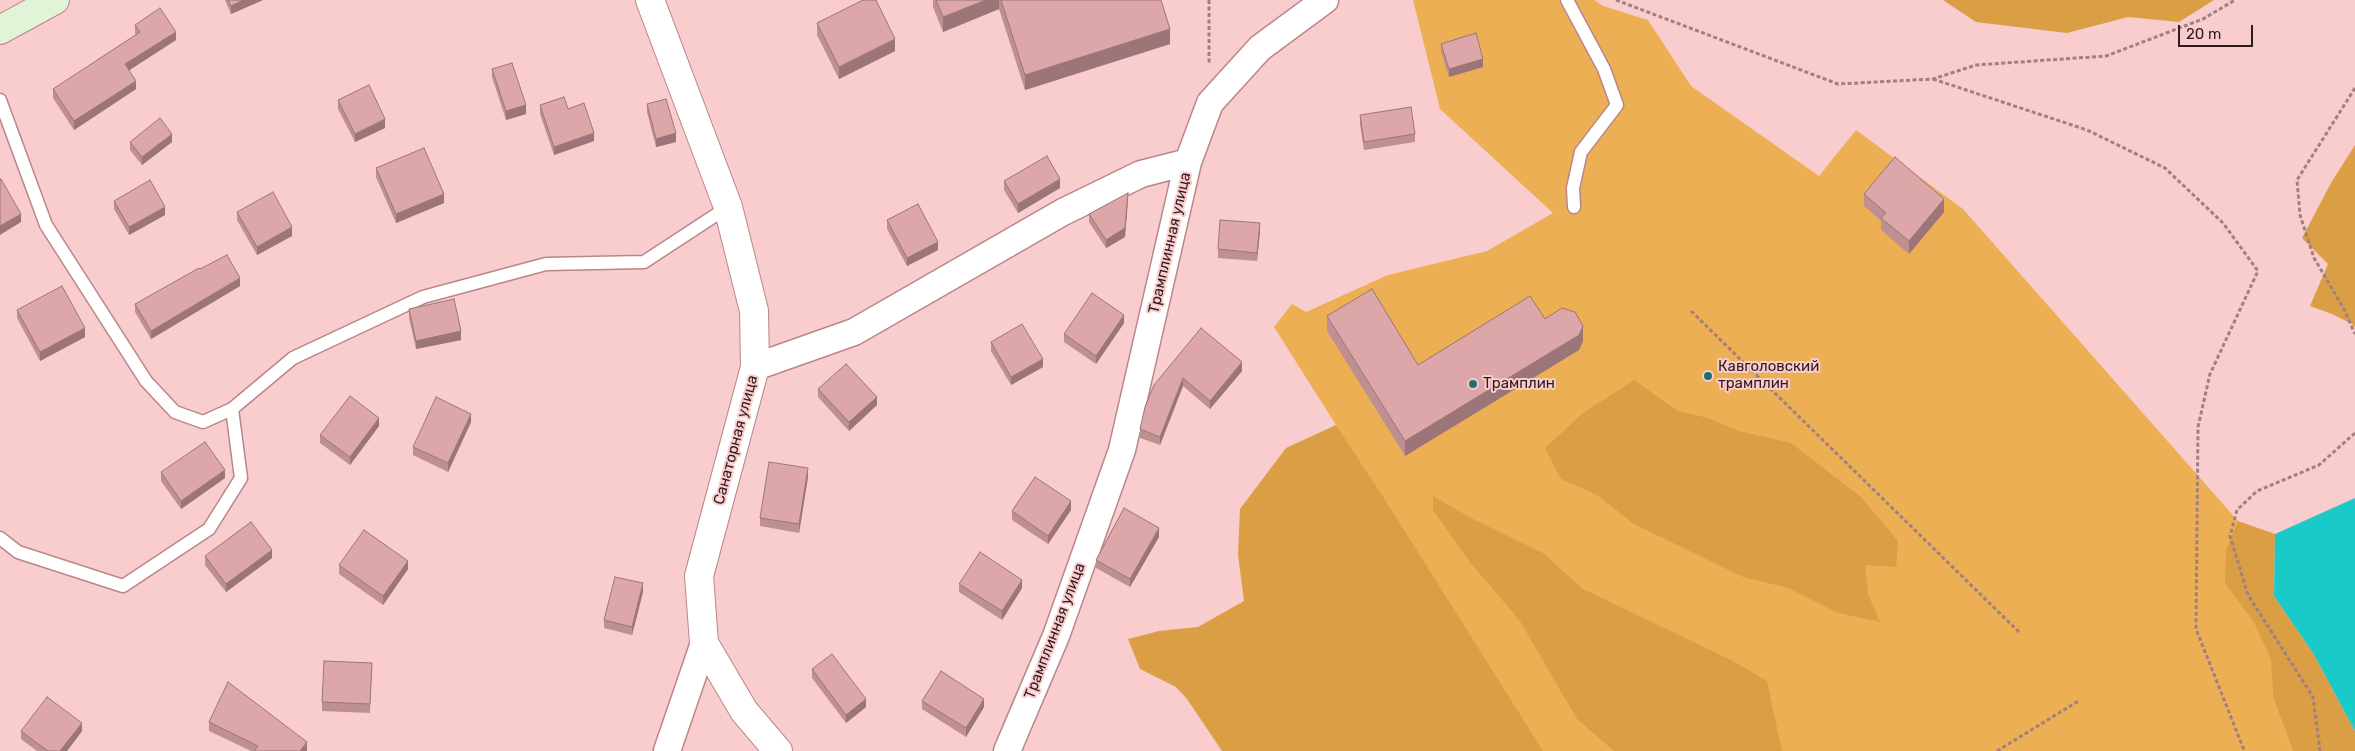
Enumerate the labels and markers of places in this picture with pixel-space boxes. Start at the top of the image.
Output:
place label: Кавголовский трамплин [1718,358,1819,393]
marker: Кавголовский трамплин [1702,370,1714,382]
place label: Трамплин [1483,375,1555,393]
marker: Трамплин [1467,378,1479,390]

